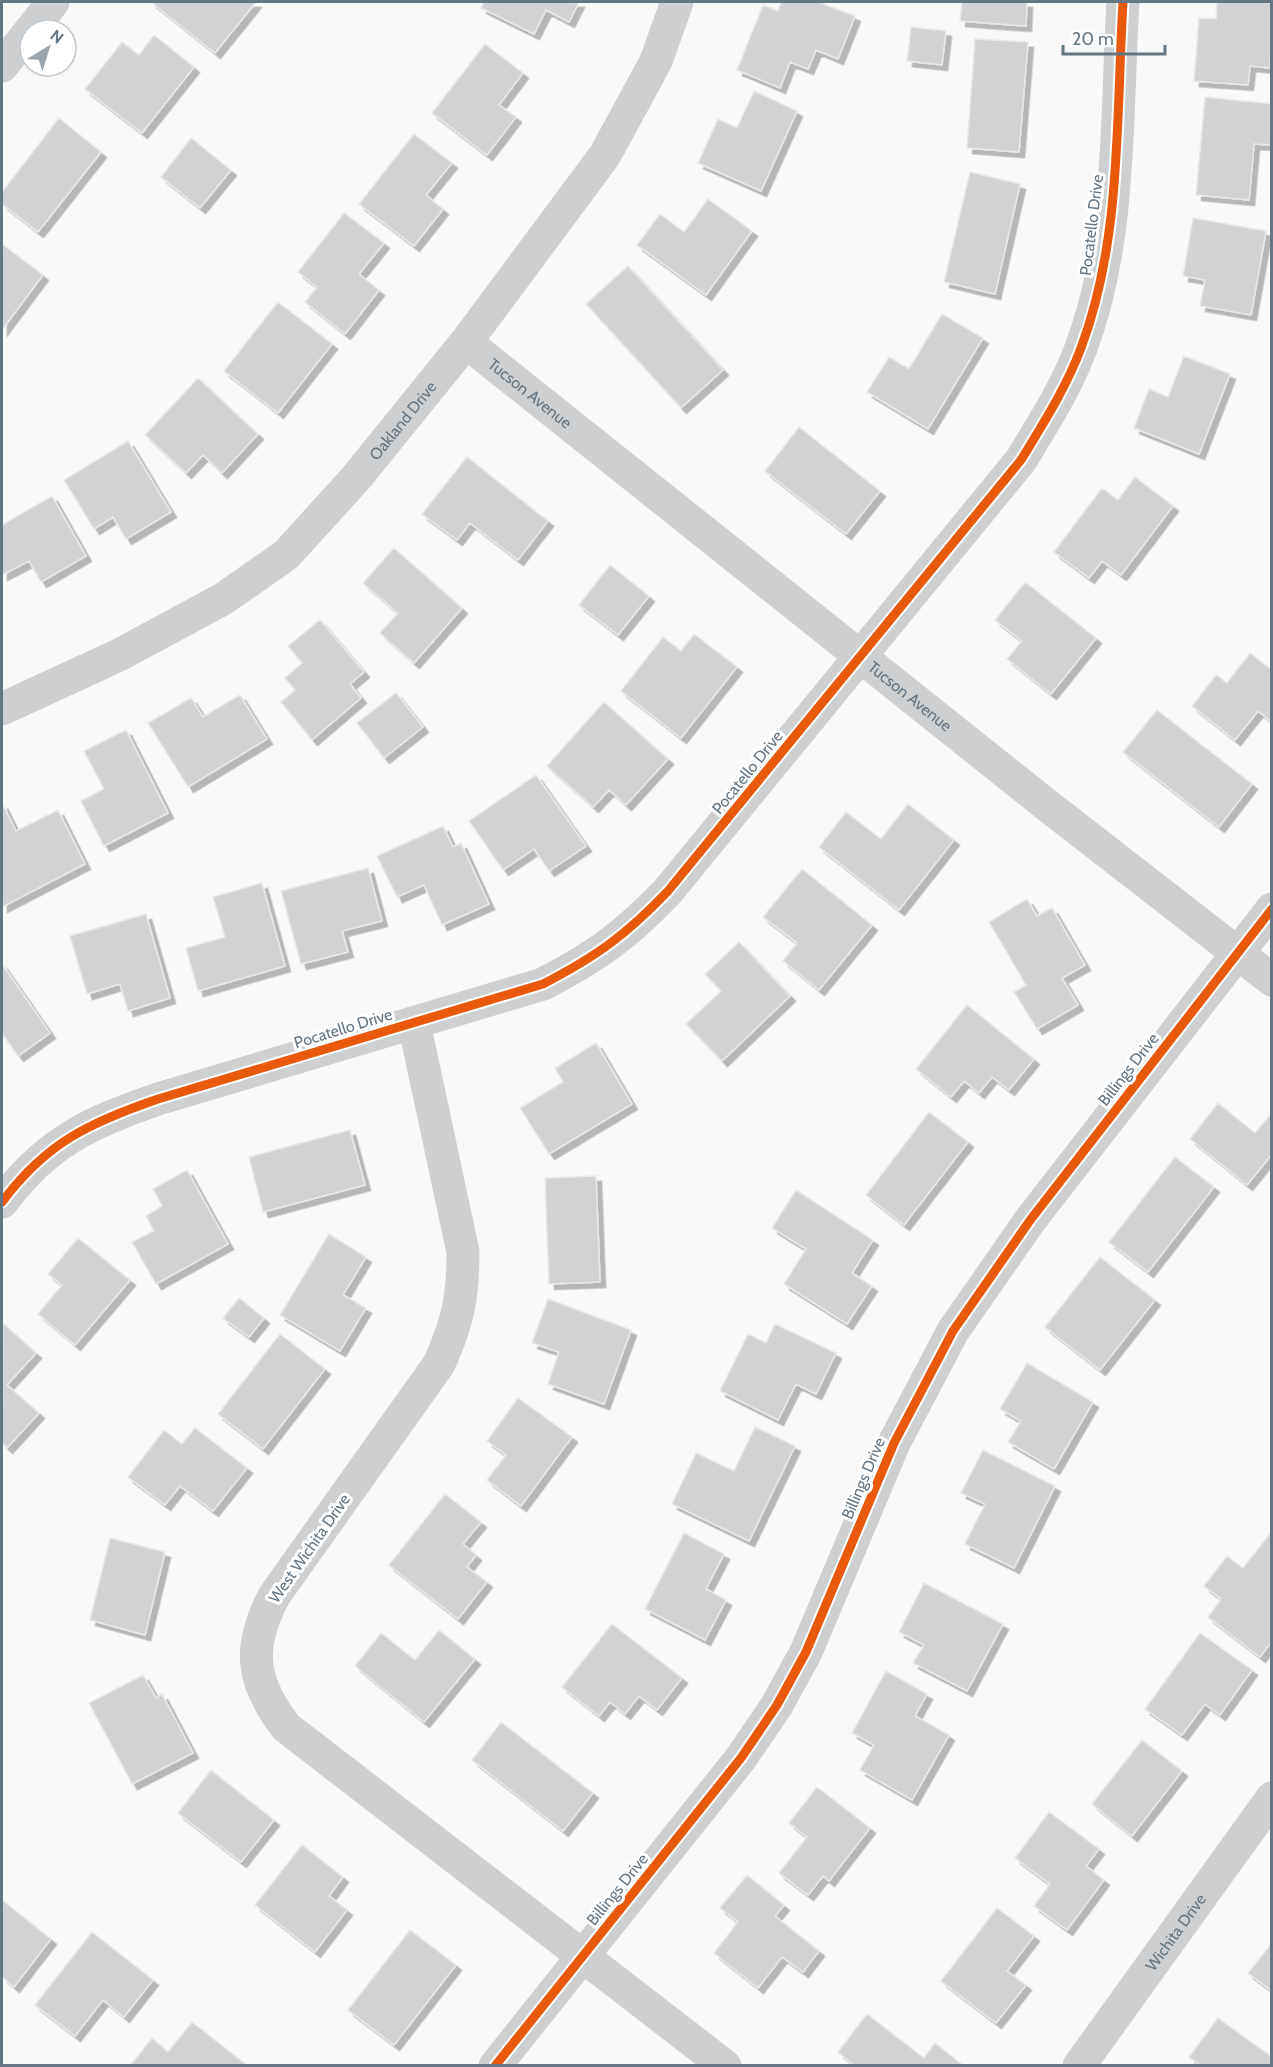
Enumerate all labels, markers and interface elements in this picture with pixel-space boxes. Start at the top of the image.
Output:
north arrow [18,18,78,78]
scale bar [1063,18,1165,56]
text: N [47,26,67,48]
text: 20 m [1072,28,1114,50]
street label: Pocatello Drive [1076,173,1107,277]
street label: Tucson Avenue [484,354,575,433]
street label: Oakland Drive [365,377,441,464]
street label: Tucson Avenue [864,657,955,736]
street label: Pocatello Drive [708,727,787,818]
street label: Pocatello Drive [292,1005,395,1052]
street label: Billings Drive [1094,1029,1163,1109]
street label: Billings Drive [838,1435,889,1522]
street label: West Wichita Drive [265,1490,354,1606]
street label: Billings Drive [583,1850,652,1929]
street label: Wichita Drive [1142,1890,1210,1975]

